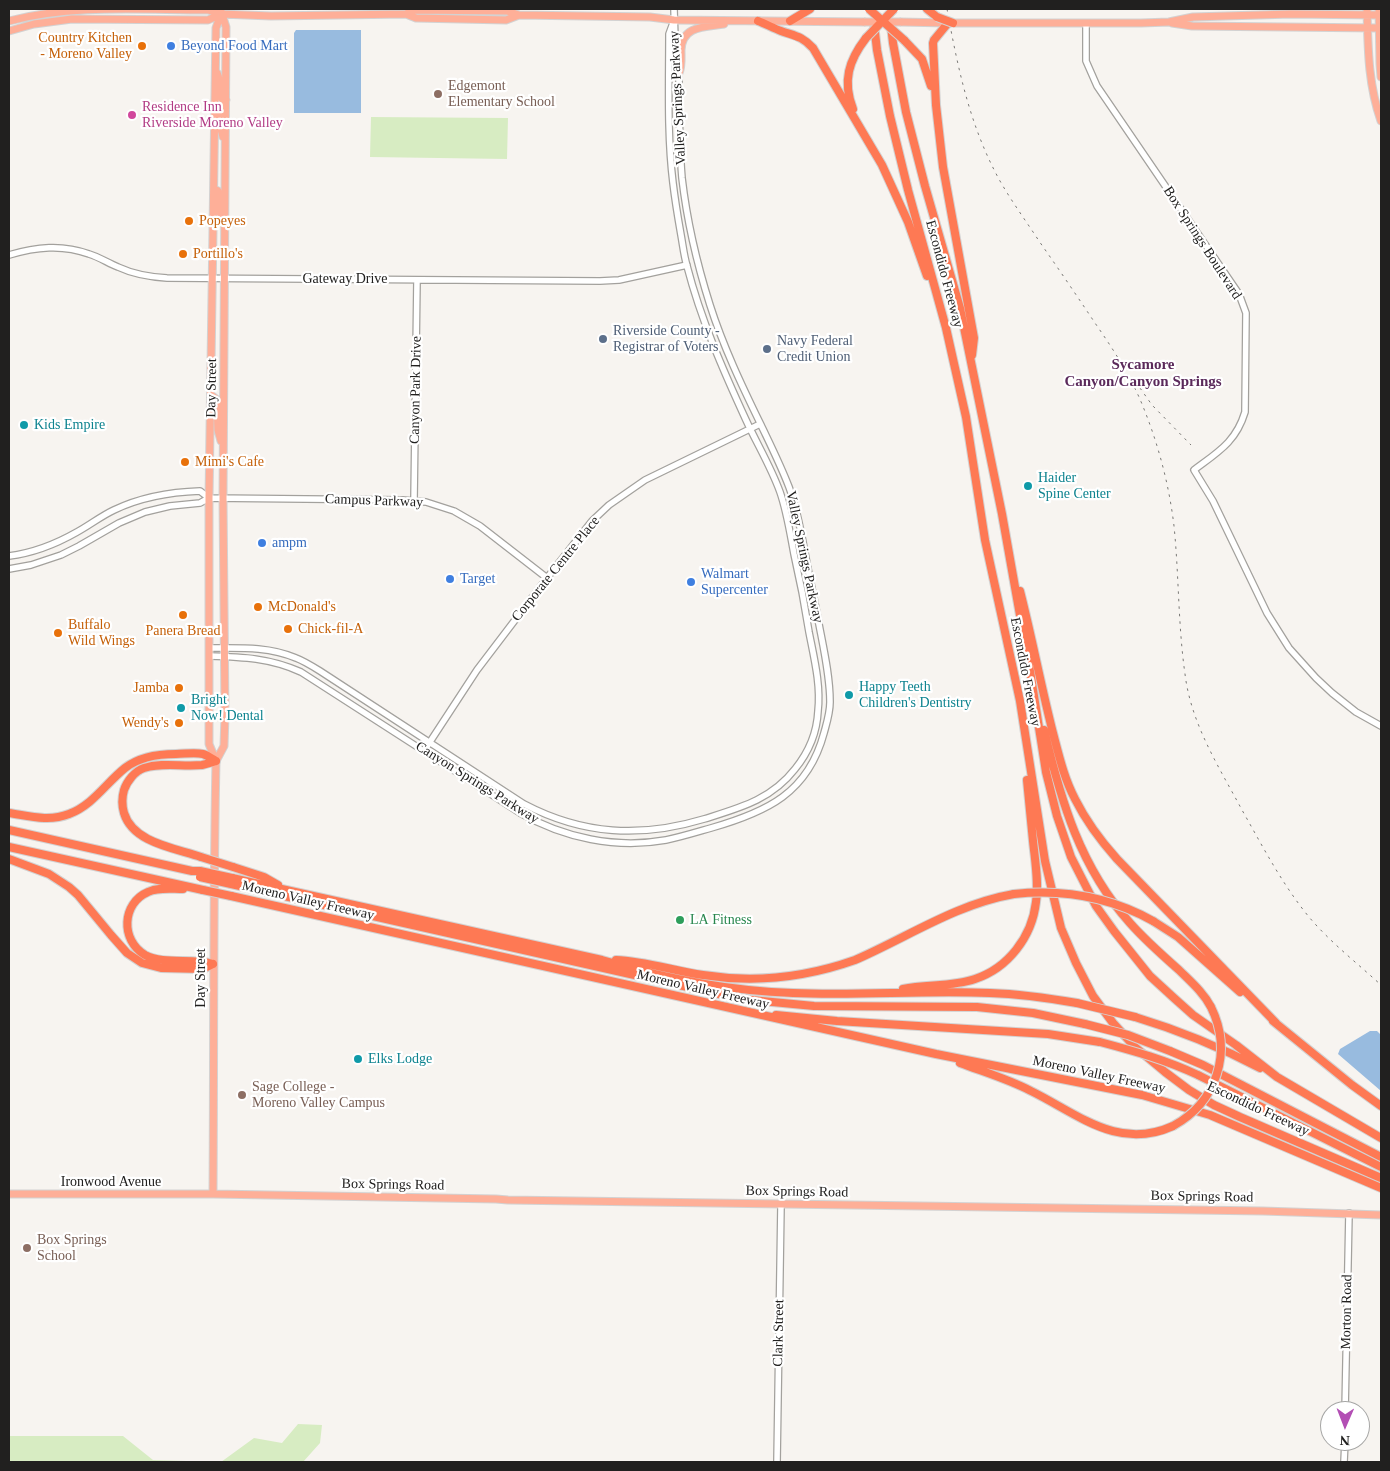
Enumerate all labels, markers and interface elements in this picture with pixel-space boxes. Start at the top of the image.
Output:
place label: Country Kitchen - Moreno Valley [38,30,132,62]
street label: Valley Springs Parkway [666,30,690,166]
place label: Beyond Food Mart [181,38,288,54]
marker: Country Kitchen - Moreno Valley [136,40,148,52]
marker: Beyond Food Mart [165,40,177,52]
place label: Edgemont Elementary School [448,78,555,110]
marker: Edgemont Elementary School [432,88,444,100]
place label: Residence Inn Riverside Moreno Valley [142,99,283,132]
marker: Residence Inn Riverside Moreno Valley [126,109,138,121]
street label: Box Springs Boulevard [1159,183,1245,303]
place label: Popeyes [199,213,246,229]
marker: Popeyes [183,215,195,227]
street label: Escondido Freeway [922,218,966,330]
place label: Portillo's [193,246,243,262]
marker: Portillo's [177,248,189,260]
street label: Gateway Drive [302,271,388,287]
place label: Riverside County - Registrar of Voters [613,323,720,356]
marker: Riverside County - Registrar of Voters [597,333,609,345]
place label: Navy Federal Credit Union [777,333,853,366]
street label: Canyon Park Drive [407,336,425,444]
marker: Navy Federal Credit Union [761,343,773,355]
district label: Sycamore Canyon/Canyon Springs [1064,356,1222,391]
street label: Day Street [203,358,221,418]
place label: Kids Empire [34,417,105,433]
marker: Kids Empire [18,419,30,431]
place label: Mimi's Cafe [195,454,264,470]
marker: Mimi's Cafe [179,456,191,468]
place label: Haider Spine Center [1038,470,1111,502]
marker: Haider Spine Center [1022,480,1034,492]
street label: Valley Springs Parkway [782,489,826,625]
street label: Campus Parkway [325,491,423,511]
street label: Corporate Centre Place [508,513,604,625]
place label: ampm [272,535,307,551]
marker: ampm [256,537,268,549]
place label: Walmart Supercenter [701,566,768,598]
place label: Target [460,571,495,587]
marker: Target [444,573,456,585]
marker: Walmart Supercenter [685,576,697,588]
place label: McDonald's [268,599,336,615]
marker: McDonald's [252,601,264,613]
marker: Panera Bread [177,609,189,621]
street label: Escondido Freeway [1006,616,1044,728]
place label: Buffalo Wild Wings [68,617,135,650]
place label: Chick-fil-A [298,621,363,637]
place label: Panera Bread [145,623,221,639]
marker: Chick-fil-A [282,623,294,635]
marker: Buffalo Wild Wings [52,627,64,639]
place label: Happy Teeth Children's Dentistry [859,679,972,712]
place label: Jamba [133,680,169,696]
marker: Jamba [173,682,185,694]
marker: Happy Teeth Children's Dentistry [843,689,855,701]
place label: Bright Now! Dental [191,692,264,724]
marker: Bright Now! Dental [175,702,187,714]
place label: Wendy's [122,715,169,731]
marker: Wendy's [173,717,185,729]
street label: Canyon Springs Parkway [412,738,542,828]
street label: Moreno Valley Freeway [240,878,376,924]
place label: LA Fitness [690,912,752,928]
marker: LA Fitness [674,914,686,926]
street label: Day Street [193,948,209,1008]
street label: Moreno Valley Freeway [635,967,771,1013]
place label: Elks Lodge [368,1051,432,1067]
marker: Elks Lodge [352,1053,364,1065]
street label: Moreno Valley Freeway [1031,1053,1167,1097]
street label: Escondido Freeway [1204,1078,1312,1140]
place label: Sage College - Moreno Valley Campus [252,1079,385,1112]
marker: Sage College - Moreno Valley Campus [236,1089,248,1101]
street label: Ironwood Avenue [61,1174,161,1190]
street label: Box Springs Road [342,1176,444,1194]
street label: Box Springs Road [746,1183,848,1201]
street label: Box Springs Road [1151,1188,1253,1206]
place label: Box Springs School [37,1232,107,1264]
marker: Box Springs School [21,1242,33,1254]
street label: Morton Road [1338,1274,1356,1350]
street label: Clark Street [770,1299,788,1367]
north arrow [1320,1401,1370,1451]
text: N [1340,1433,1350,1448]

